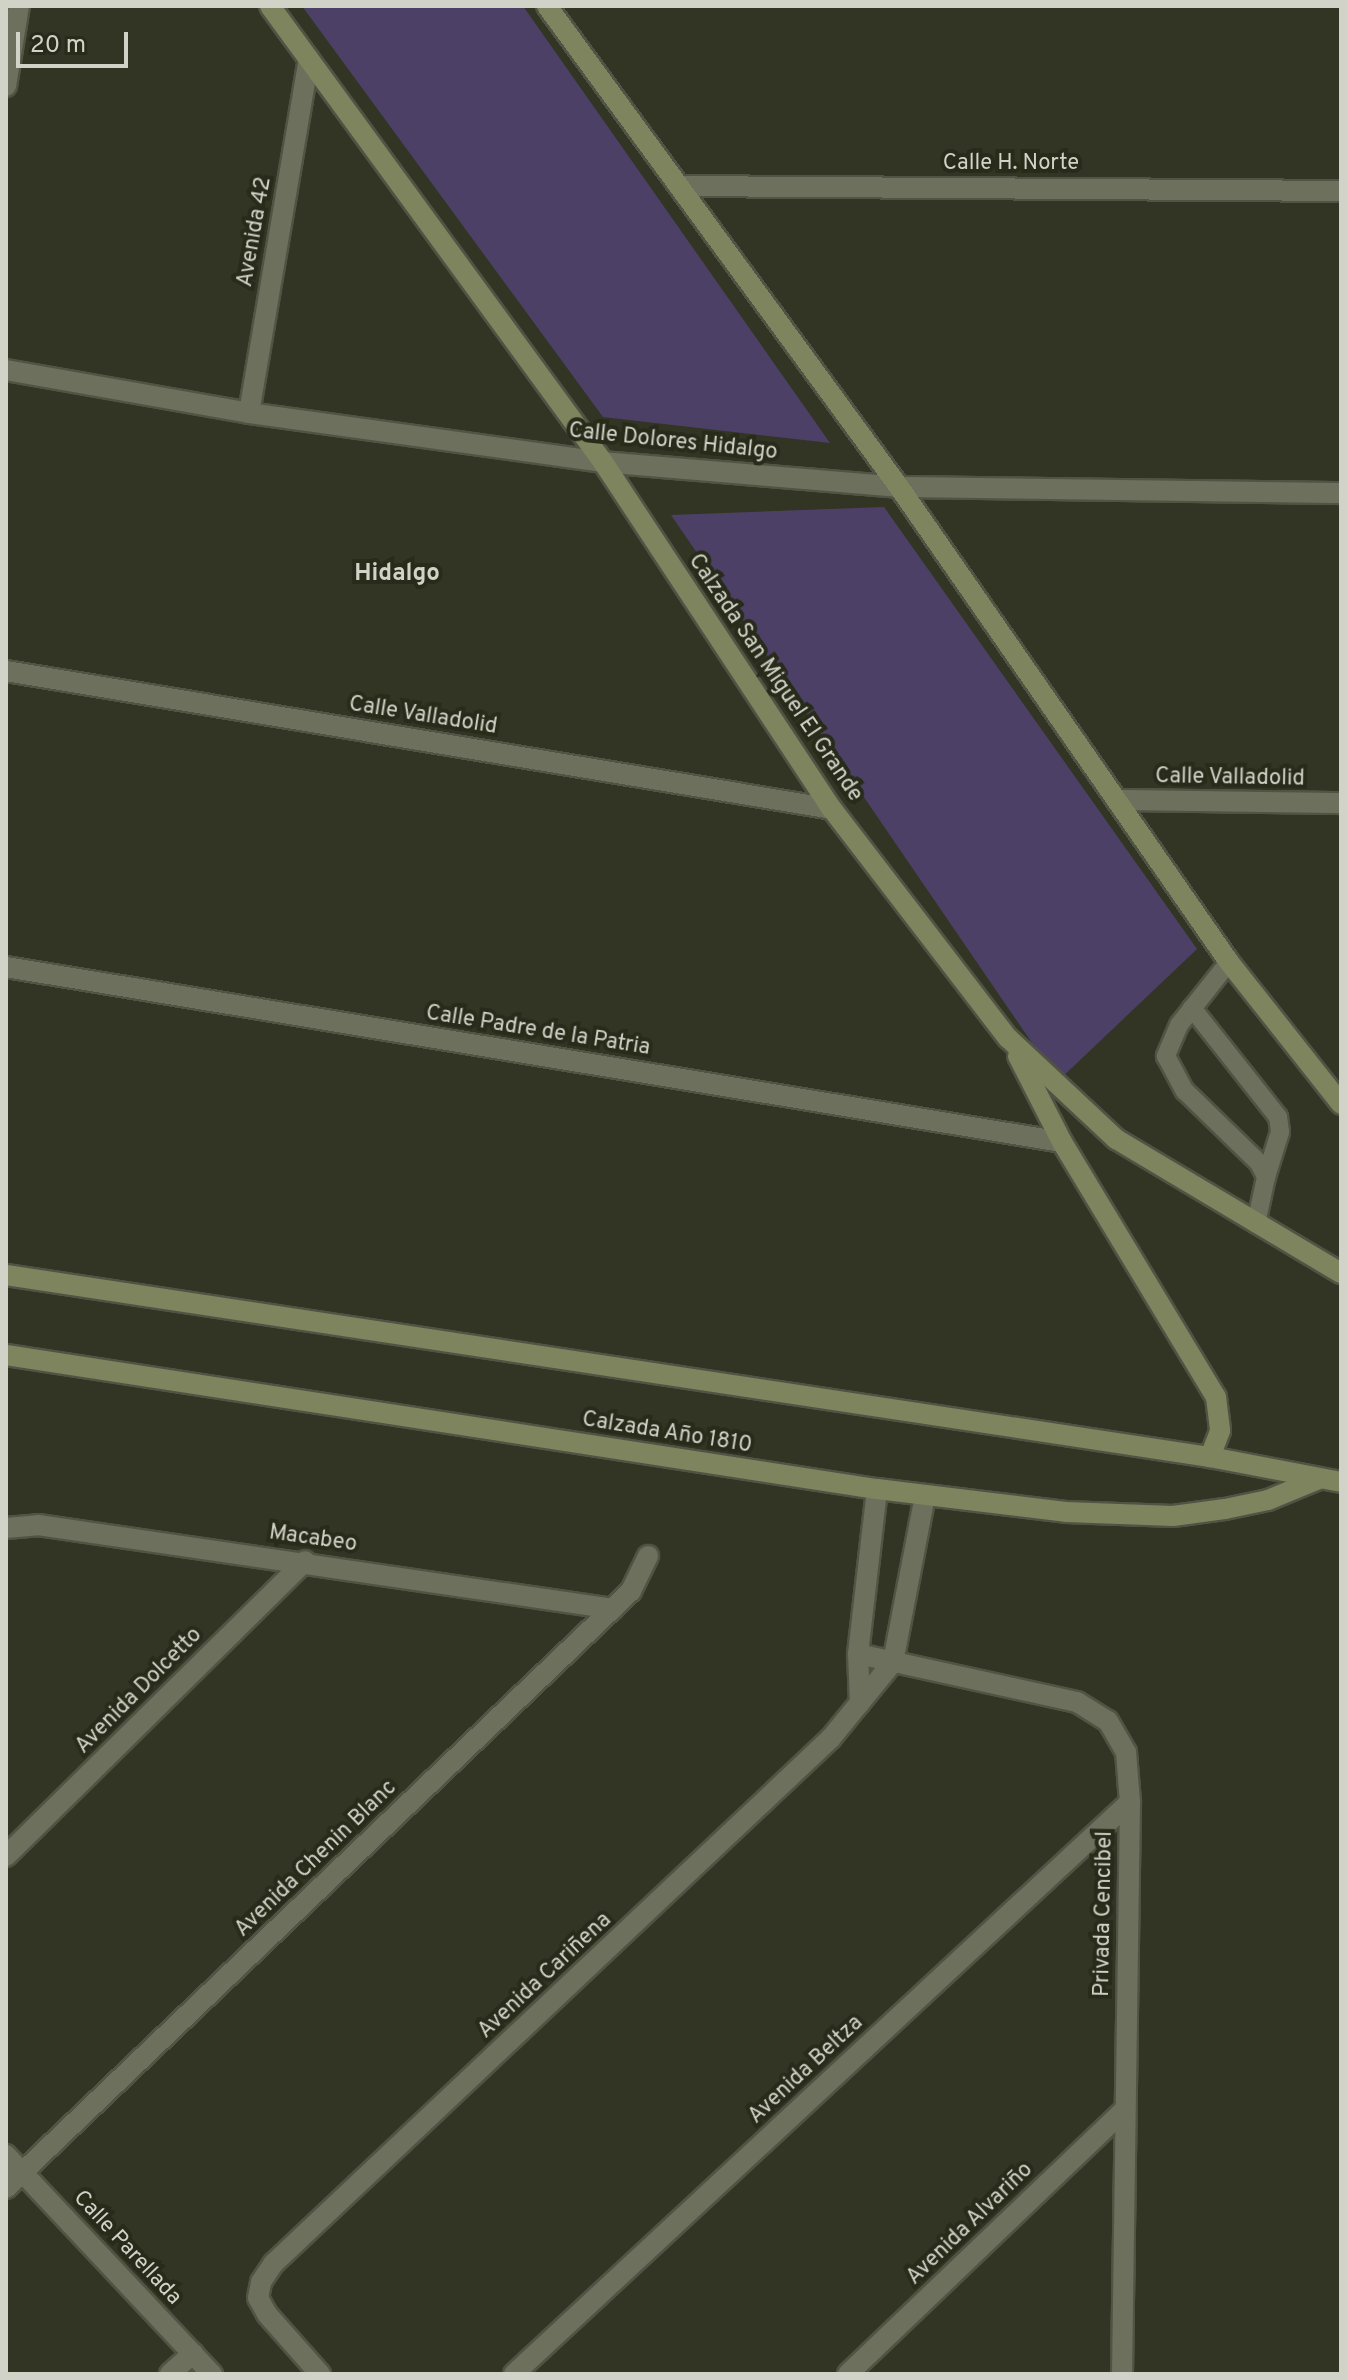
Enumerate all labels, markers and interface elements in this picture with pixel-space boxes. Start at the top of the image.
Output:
scale bar [20,16,132,66]
text: 20 m [30,31,86,61]
street label: Calle H. Norte [943,151,1079,177]
street label: Avenida 42 [232,175,278,289]
street label: Calle Dolores Hidalgo [567,418,779,466]
street label: Calzada San Miguel El Grande [682,549,868,807]
district label: Hidalgo [354,561,440,589]
street label: Calle Valladolid [347,691,499,741]
street label: Calle Valladolid [1155,763,1305,793]
street label: Calle Padre de la Patria [424,1000,652,1062]
street label: Calzada Año 1810 [580,1406,754,1460]
street label: Macabeo [267,1520,359,1558]
street label: Avenida Dolcetto [70,1622,208,1760]
street label: Avenida Chenin Blanc [230,1775,402,1943]
street label: Privada Cencibel [1089,1831,1119,1997]
street label: Avenida Cariñena [473,1907,617,2045]
street label: Avenida Beltza [743,2010,869,2130]
street label: Avenida Alvariño [901,2157,1039,2291]
street label: Calle Parellada [67,2185,187,2311]

